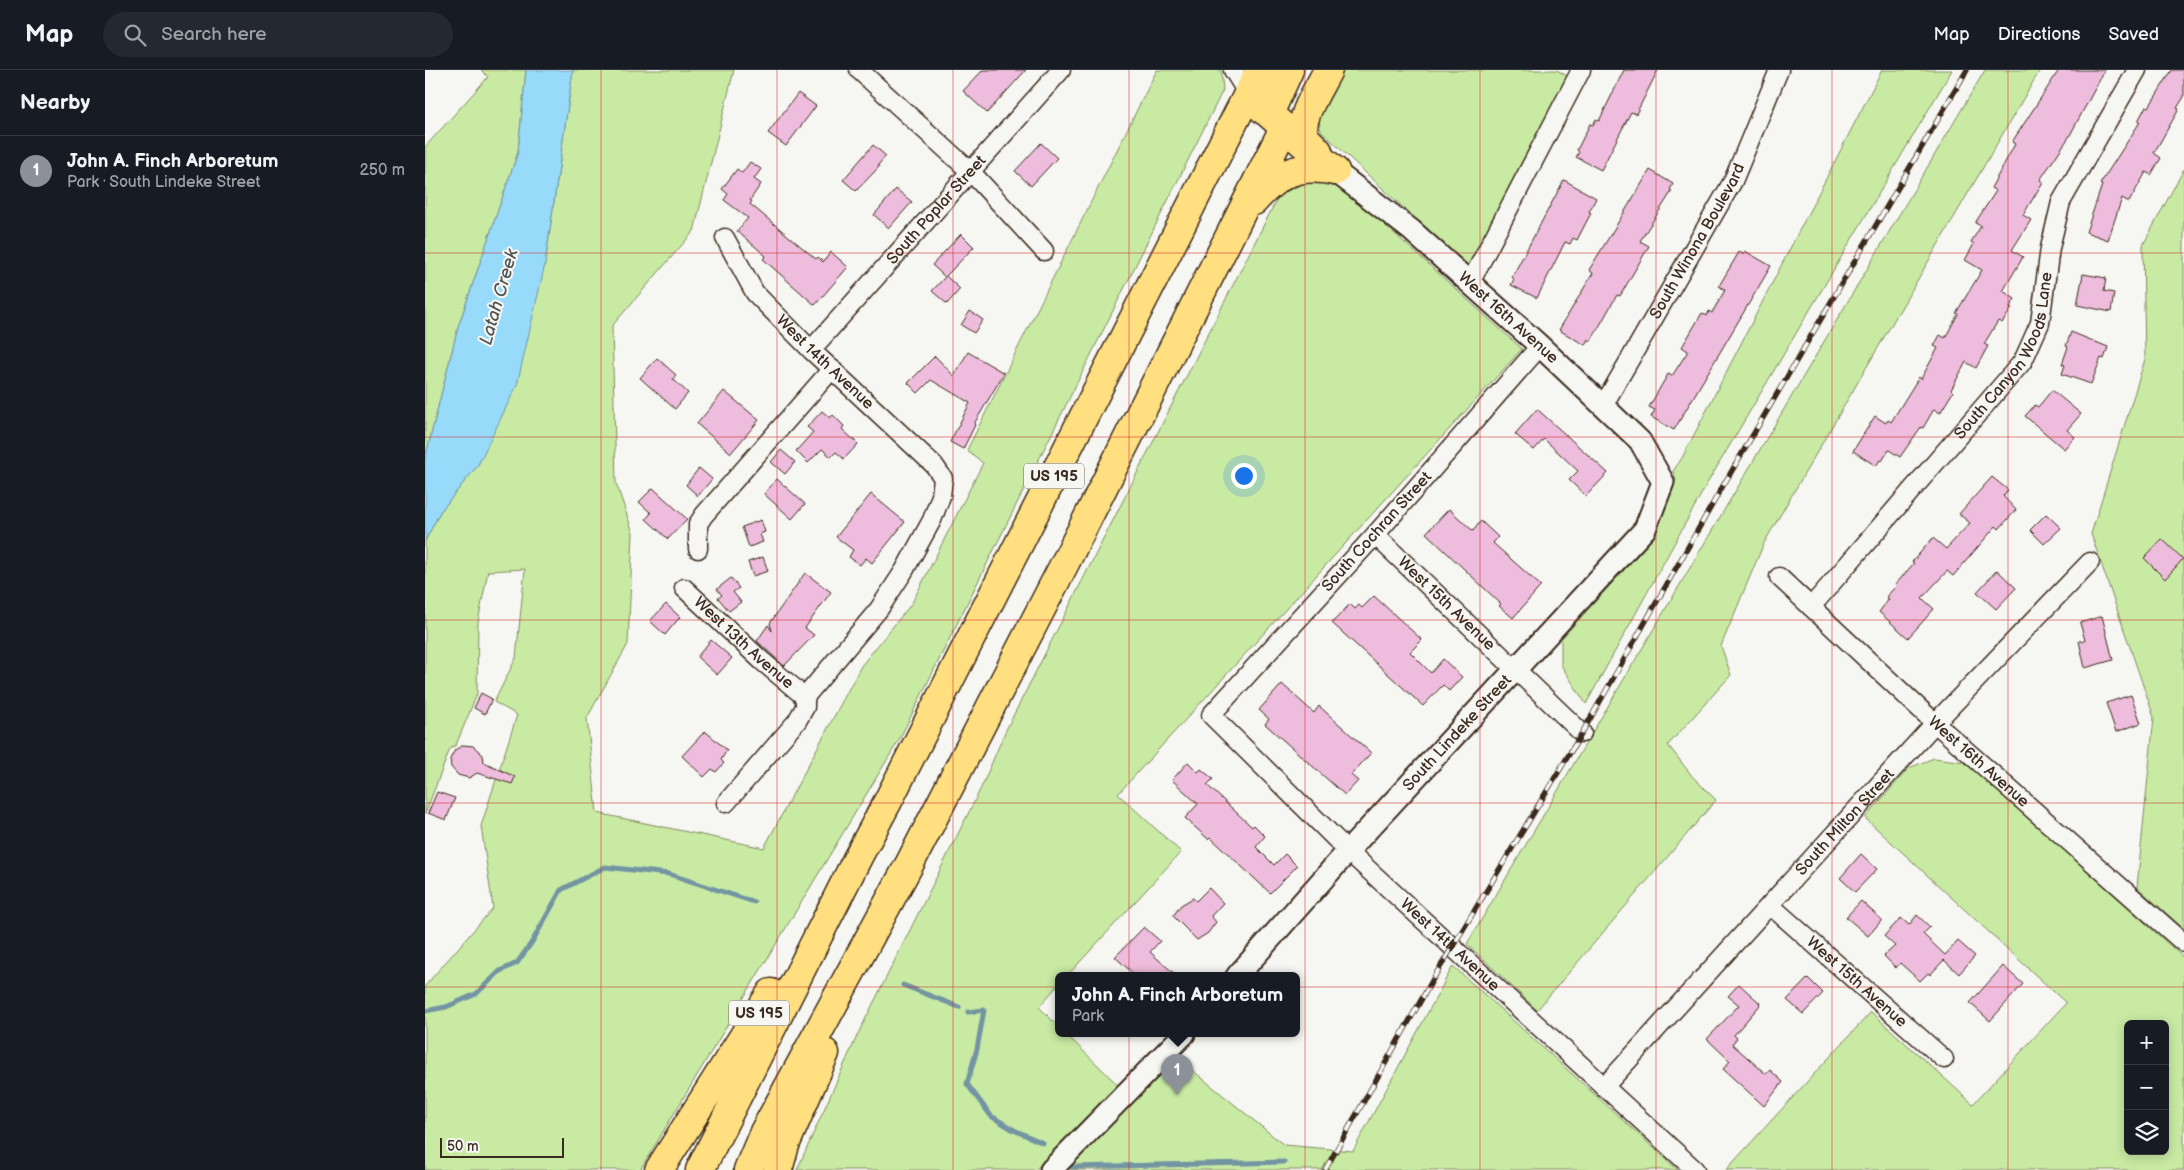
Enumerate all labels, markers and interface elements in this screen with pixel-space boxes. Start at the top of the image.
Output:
search box [103,12,453,57]
text: Map [25,20,73,49]
icon: search [121,21,149,49]
text: Search here [161,23,267,46]
text: Map [1934,24,1970,45]
text: Directions [1998,24,2080,45]
text: Saved [2108,24,2159,45]
text: Nearby [20,90,90,115]
text: John A. Finch Arboretum [67,150,278,173]
street label: South Poplar Street [883,151,990,268]
text: 1 [33,161,39,180]
text: 250 m [359,161,405,180]
street label: South Winona Boulevard [1646,161,1749,322]
text: Park · South Lindeke Street [67,173,260,192]
water label: Latah Creek [475,246,523,347]
street label: West 16th Avenue [1454,268,1562,368]
street label: South Canyon Woods Lane [1950,270,2056,443]
street label: West 14th Avenue [772,311,878,414]
your location [1231,463,1257,489]
road number: US 195 [1024,464,1084,488]
street label: South Cochran Street [1318,468,1436,596]
street label: West 15th Avenue [1394,552,1500,655]
street label: West 13th Avenue [690,593,798,693]
street label: South Lindeke Street [1399,671,1515,795]
street label: West 16th Avenue [1924,712,2033,812]
street label: South Milton Street [1792,765,1898,879]
street label: West 14th Avenue [1396,894,1504,995]
street label: West 15th Avenue [1803,932,1911,1032]
popup [1055,972,1300,1037]
text: John A. Finch Arboretum [1072,984,1283,1007]
road number: US 195 [729,1000,789,1026]
text: Park [1072,1007,1104,1026]
map controls [2124,1020,2169,1155]
button: + [2124,1020,2169,1065]
pin: 1 [1161,1054,1193,1095]
button: − [2124,1065,2169,1110]
button: layers [2124,1110,2169,1155]
scale bar [440,1135,564,1158]
text: 50 m [447,1138,479,1155]

